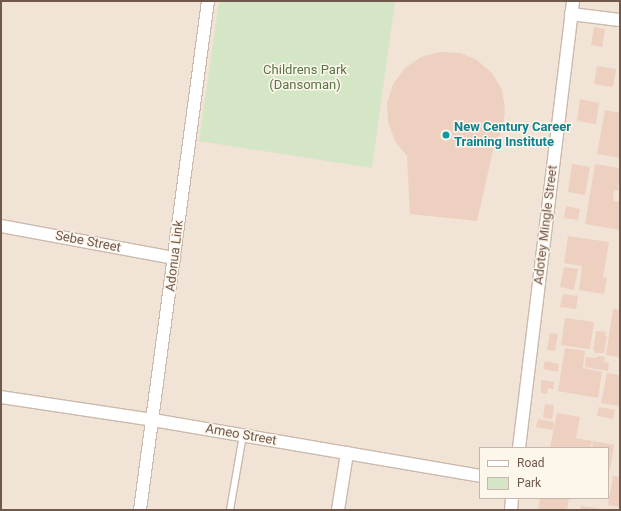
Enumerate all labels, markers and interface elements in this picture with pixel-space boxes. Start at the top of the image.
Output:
park label: Childrens Park (Dansoman) [263,63,347,94]
place label: New Century Career Training Institute [454,120,571,151]
marker: New Century Career Training Institute [441,130,451,140]
street label: Adotey Mingle Street [531,164,561,286]
street label: Adonua Link [163,219,187,293]
street label: Sebe Street [54,228,122,256]
street label: Ameo Street [204,421,278,449]
legend [479,447,609,499]
text: Road [517,456,545,470]
text: Park [517,476,541,490]

